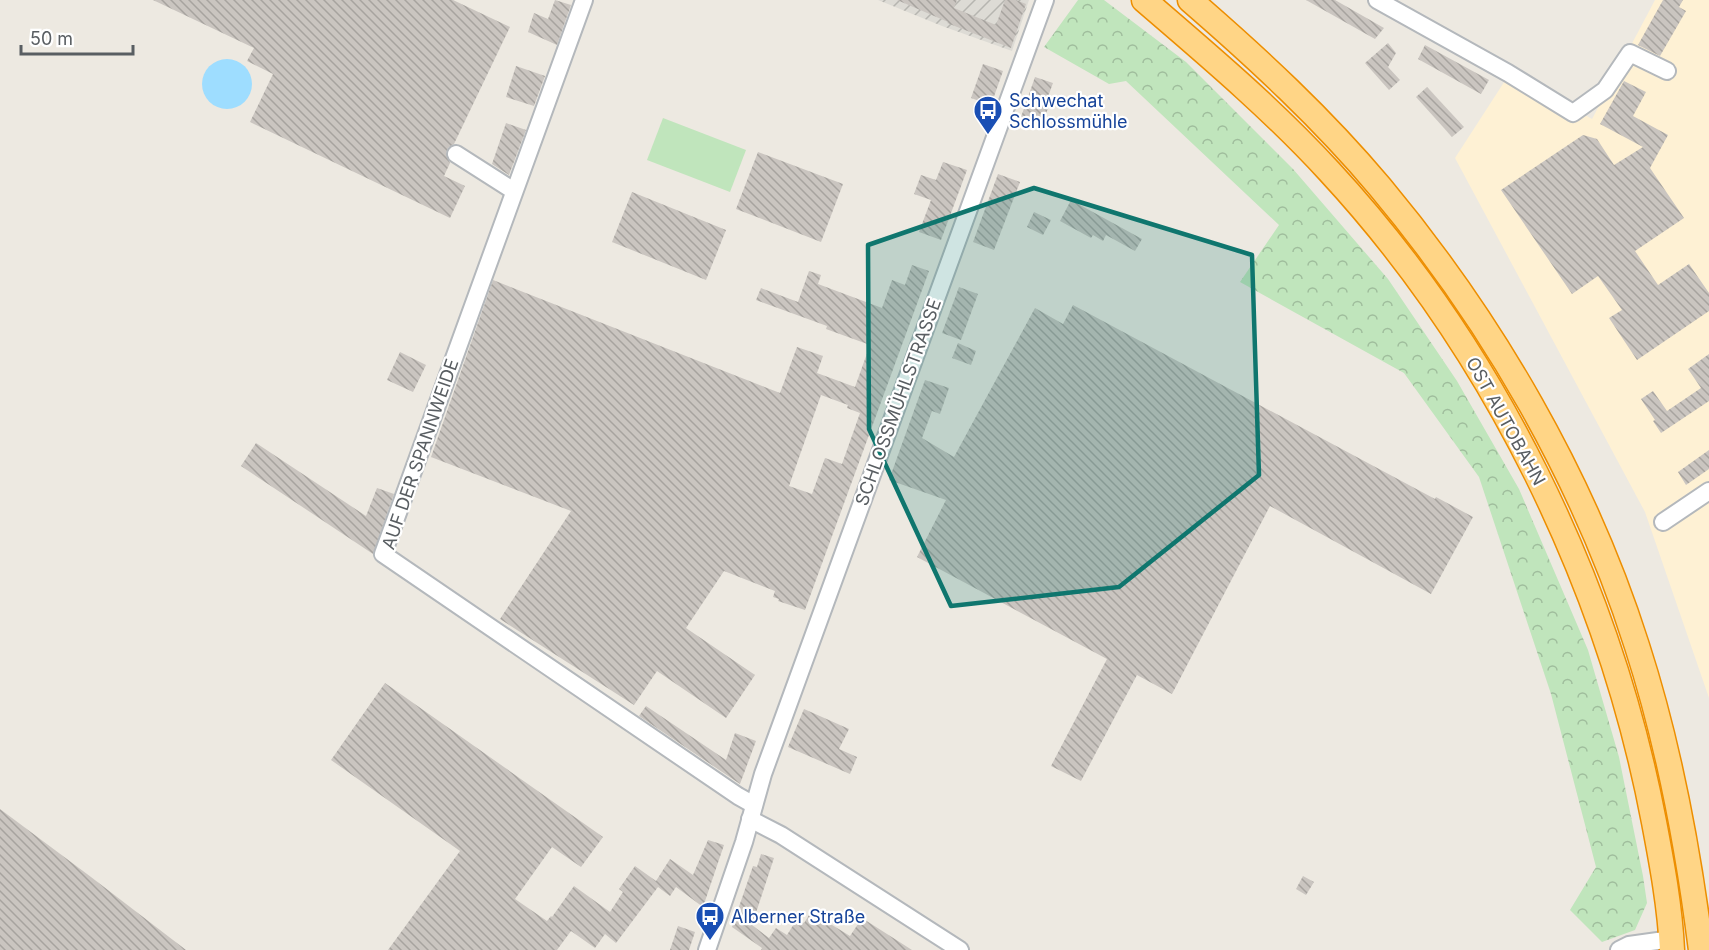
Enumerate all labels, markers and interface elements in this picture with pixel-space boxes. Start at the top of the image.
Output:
scale bar [21,18,134,56]
text: 50 m [30,28,73,49]
place label: Schwechat Schlossmühle [1009,90,1128,132]
bus stop icon: Schwechat Schlossmühle [972,94,1004,136]
street label: SCHLOSSMÜHLSTRASSE [850,295,945,508]
street label: OST AUTOBAHN [1462,353,1550,489]
street label: AUF DER SPANNWEIDE [378,356,462,552]
bus stop icon: Alberner Straße [694,900,726,942]
place label: Alberner Straße [731,906,865,927]

